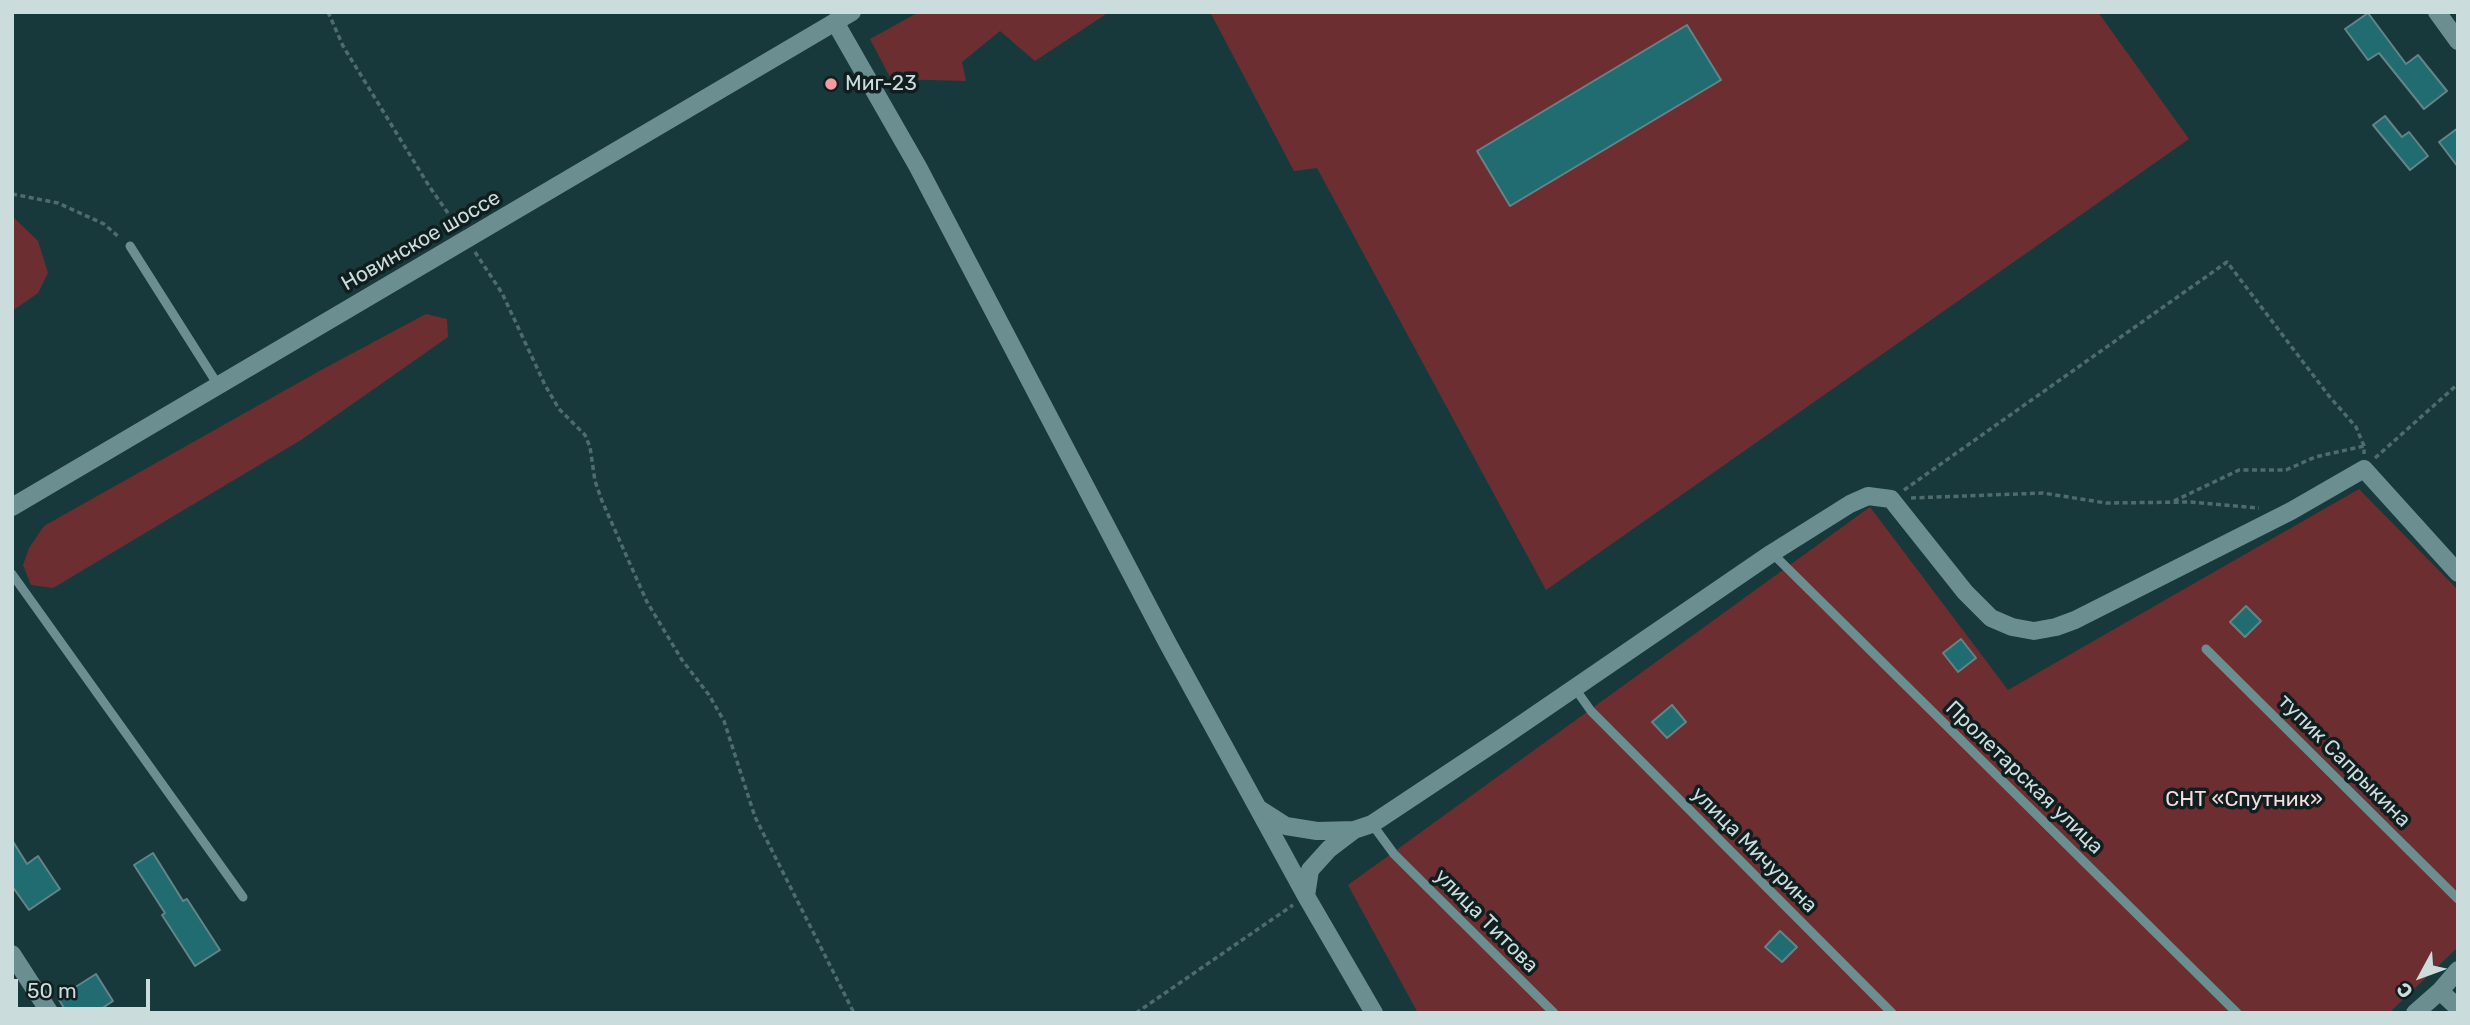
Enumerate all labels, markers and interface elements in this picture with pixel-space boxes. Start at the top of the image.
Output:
place label: Миг-23 [845,71,917,97]
marker: Миг-23 [823,76,839,92]
street label: Новинское шоссе [337,185,505,297]
street label: тупик Сапрыкина [2272,689,2416,833]
street label: Пролетарская улица [1940,696,2108,860]
street label: улица Мичурина [1686,782,1822,918]
park label: СНТ «Спутник» [2165,787,2323,813]
street label: улица Титова [1429,864,1543,978]
north arrow [2386,941,2456,1011]
scale bar [18,965,154,1009]
text: 50 m [27,978,77,1003]
text: С [2392,978,2418,1003]

